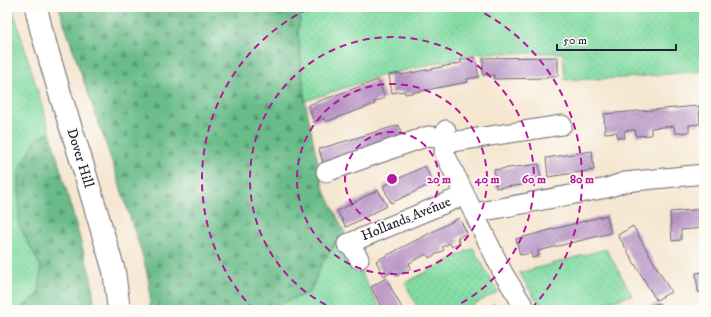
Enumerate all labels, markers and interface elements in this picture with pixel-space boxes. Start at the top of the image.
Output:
scale bar [557,26,676,52]
text: 50 m [563,33,587,48]
street label: Dover Hill [62,126,98,191]
centre of rings [385,172,399,186]
text: 20 m [427,172,451,187]
text: 40 m [474,172,499,187]
text: 60 m [522,172,546,187]
text: 80 m [570,172,594,187]
street label: Hollands Avenue [359,193,454,245]

